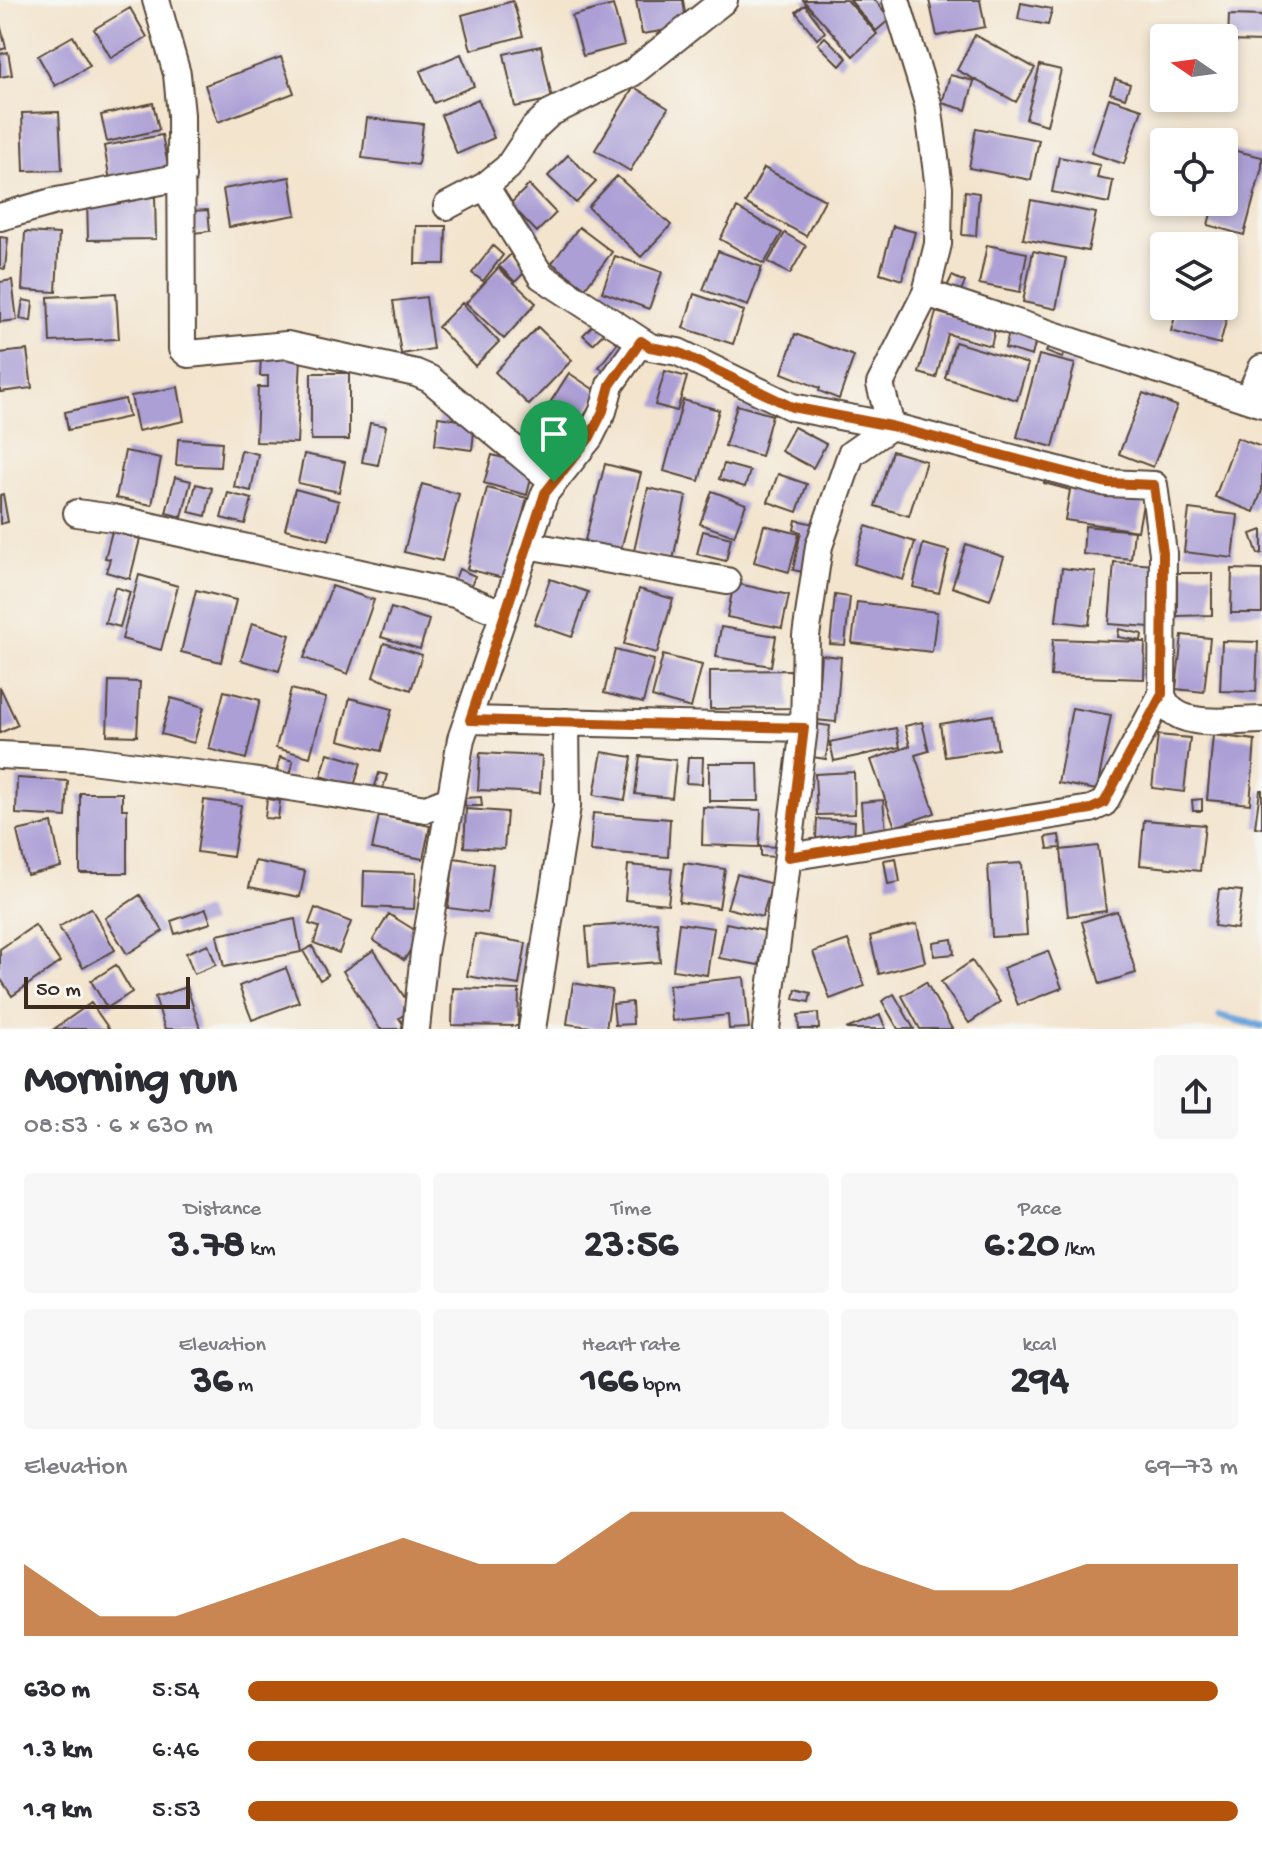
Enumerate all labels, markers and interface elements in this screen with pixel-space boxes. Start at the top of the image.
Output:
north arrow [1150,24,1238,112]
map controls [1150,24,1238,320]
button: locate [1150,128,1238,216]
button: layers [1150,232,1238,320]
pin [520,400,588,482]
icon: arrive [532,412,576,456]
scale bar [24,973,190,1009]
text: 50 m [36,978,81,1004]
button: share [1154,1055,1238,1139]
text: Morning run [24,1056,237,1108]
text: 08:53 · 6 × 630 m [24,1112,213,1143]
text: Distance [183,1197,261,1223]
text: Time [611,1197,651,1223]
text: Pace [1018,1197,1061,1223]
text: 3.78 [169,1223,245,1270]
text: 23:56 [584,1223,678,1270]
text: 6:20 [984,1223,1059,1270]
text: km [245,1237,276,1263]
text: /km [1059,1237,1095,1263]
text: Elevation [179,1333,266,1359]
text: Heart rate [582,1333,680,1359]
text: kcal [1022,1333,1057,1359]
text: 36 [191,1359,232,1406]
text: 166 [581,1359,638,1406]
text: 294 [1010,1359,1069,1406]
text: m [232,1373,253,1399]
text: bpm [638,1373,681,1399]
text: Elevation [24,1453,127,1484]
text: 69–73 m [1144,1453,1238,1484]
text: 630 m [24,1676,90,1707]
text: 5:54 [152,1676,200,1707]
text: 1.3 km [24,1736,92,1767]
text: 6:46 [152,1736,199,1767]
text: 1.9 km [24,1796,92,1827]
text: 5:53 [152,1796,201,1827]

